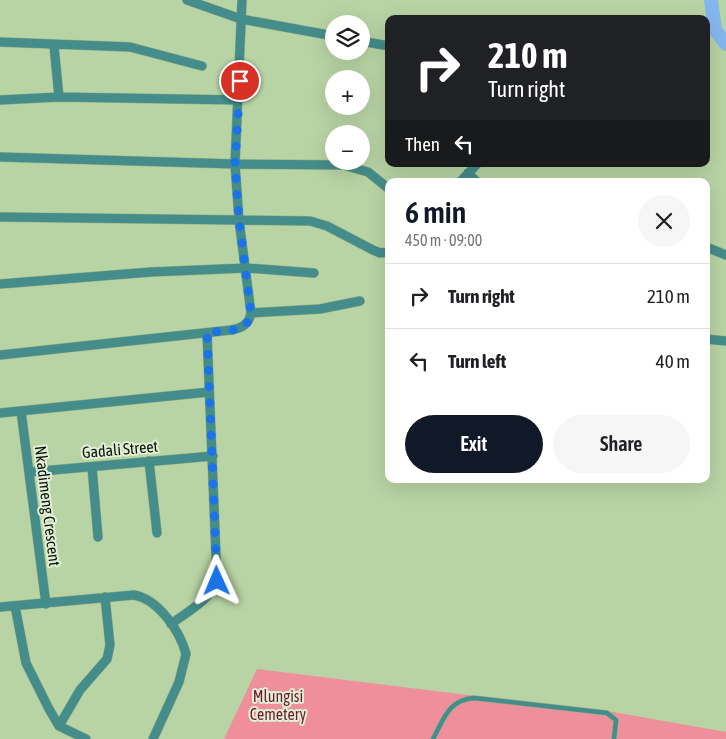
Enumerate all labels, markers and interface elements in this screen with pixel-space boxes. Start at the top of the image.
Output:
map controls [325,15,370,170]
button: layers [325,15,370,60]
icon: right [405,35,470,100]
text: 210 m [488,35,567,75]
pin [219,60,261,102]
icon: arrive [226,67,254,95]
button: + [325,70,370,115]
text: Turn right [488,76,565,102]
button: − [325,125,370,170]
icon: left [450,130,478,158]
text: Then [405,133,440,155]
text: 6 min [405,195,466,229]
button: close [638,195,690,247]
text: 450 m · 09:00 [405,231,482,249]
icon: right [405,282,433,310]
text: Turn right [448,285,515,307]
text: 210 m [647,285,690,307]
icon: left [405,347,433,375]
text: Turn left [448,350,506,372]
text: 40 m [656,350,690,372]
button: Exit [405,415,543,473]
button: Share [553,415,690,473]
street label: Gadali Street [81,437,159,461]
street label: Nkadimeng Crescent [31,445,64,568]
position arrow [190,554,242,606]
park label: Mlungisi Cemetery [250,687,307,724]

